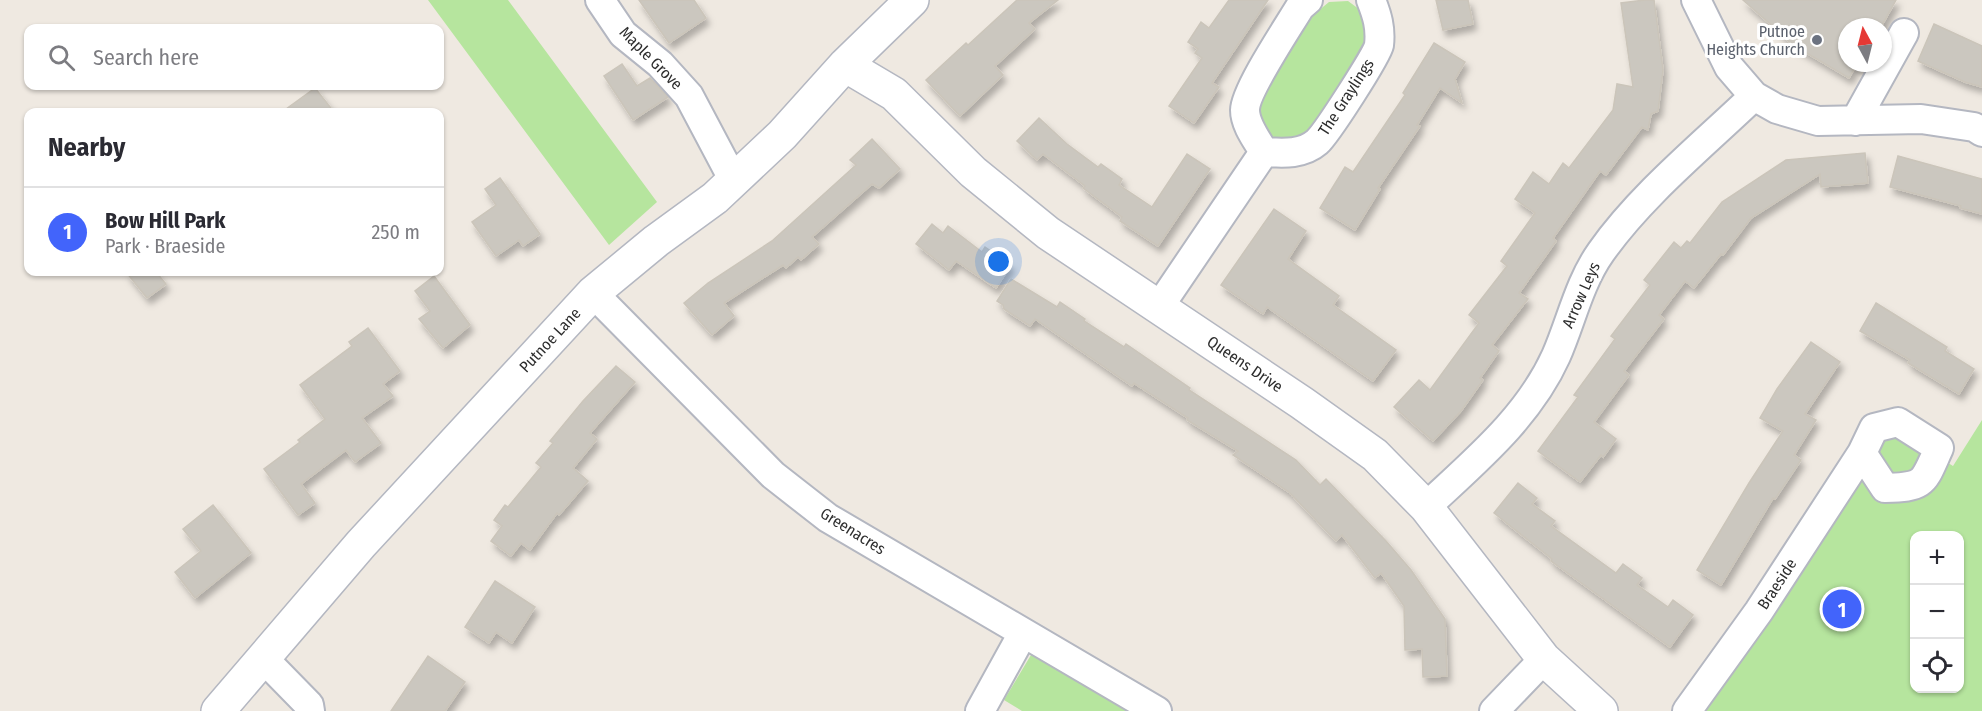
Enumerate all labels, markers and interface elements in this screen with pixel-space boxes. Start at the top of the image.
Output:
north arrow [1838,18,1892,72]
place label: Putnoe Heights Church [1706,22,1805,59]
street label: Maple Grove [616,23,686,93]
search box [24,24,444,90]
marker: Putnoe Heights Church [1810,33,1824,47]
icon: search [45,41,78,74]
text: Search here [93,44,199,71]
street label: The Graylings [1314,55,1378,139]
text: Nearby [48,132,125,163]
text: Bow Hill Park [105,207,225,234]
text: 1 [63,220,72,244]
text: 250 m [372,220,420,244]
text: Park · Braeside [105,234,225,258]
your location [984,247,1013,276]
street label: Arrow Leys [1558,259,1604,331]
street label: Putnoe Lane [515,304,585,376]
street label: Queens Drive [1204,332,1287,396]
street label: Greenacres [817,504,889,559]
map controls [1910,531,1964,693]
button: + [1910,531,1964,585]
street label: Braeside [1754,555,1801,613]
button: − [1910,585,1964,639]
pin: 1 [1822,586,1862,632]
button: locate [1910,639,1964,693]

